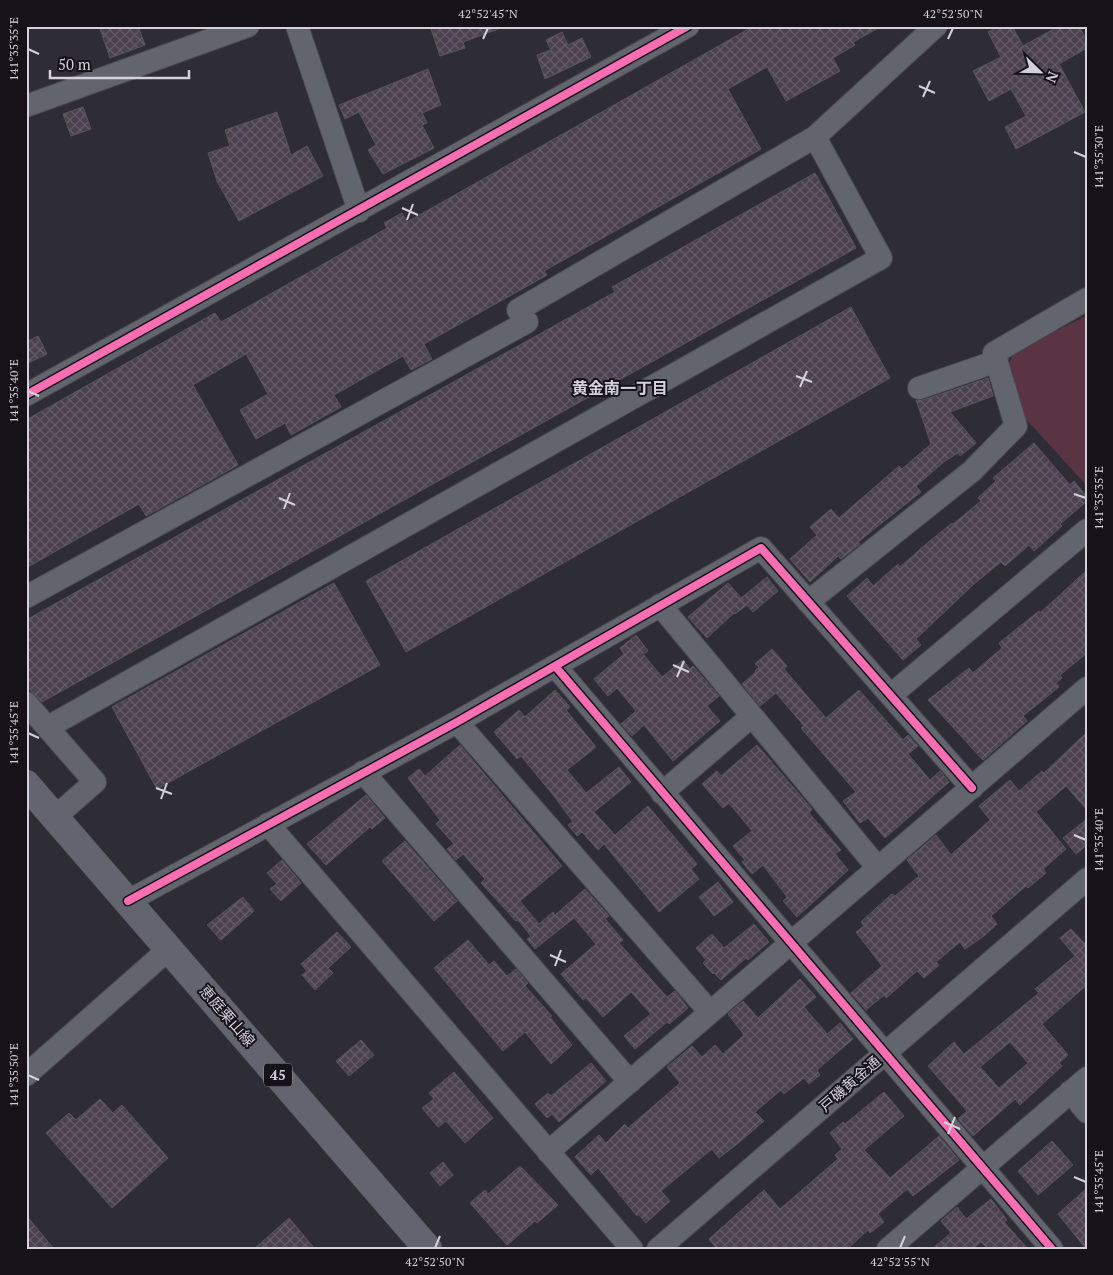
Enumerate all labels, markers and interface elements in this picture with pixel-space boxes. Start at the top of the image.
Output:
text: 42°52'45"N [458,6,518,21]
text: 42°52'50"N [923,6,983,21]
text: 141°35'35"E [6,17,21,81]
scale bar [50,48,189,80]
north arrow [1016,48,1066,98]
text: 50 m [58,54,91,74]
text: N [1041,69,1063,86]
text: 141°35'30"E [1091,125,1106,189]
text: 141°35'40"E [6,359,21,423]
district label: 黄金南一丁目 [572,377,668,399]
text: 141°35'35"E [1091,466,1106,530]
text: 141°35'45"E [6,701,21,765]
text: 141°35'40"E [1091,808,1106,872]
street label: 恵庭栗山線 [196,980,260,1050]
text: 141°35'50"E [6,1043,21,1107]
street label: 戸磯黄金通 [814,1051,884,1115]
road number: 45 [264,1064,292,1086]
text: 141°35'45"E [1091,1150,1106,1214]
text: 42°52'50"N [405,1254,465,1269]
text: 42°52'55"N [870,1254,930,1269]

